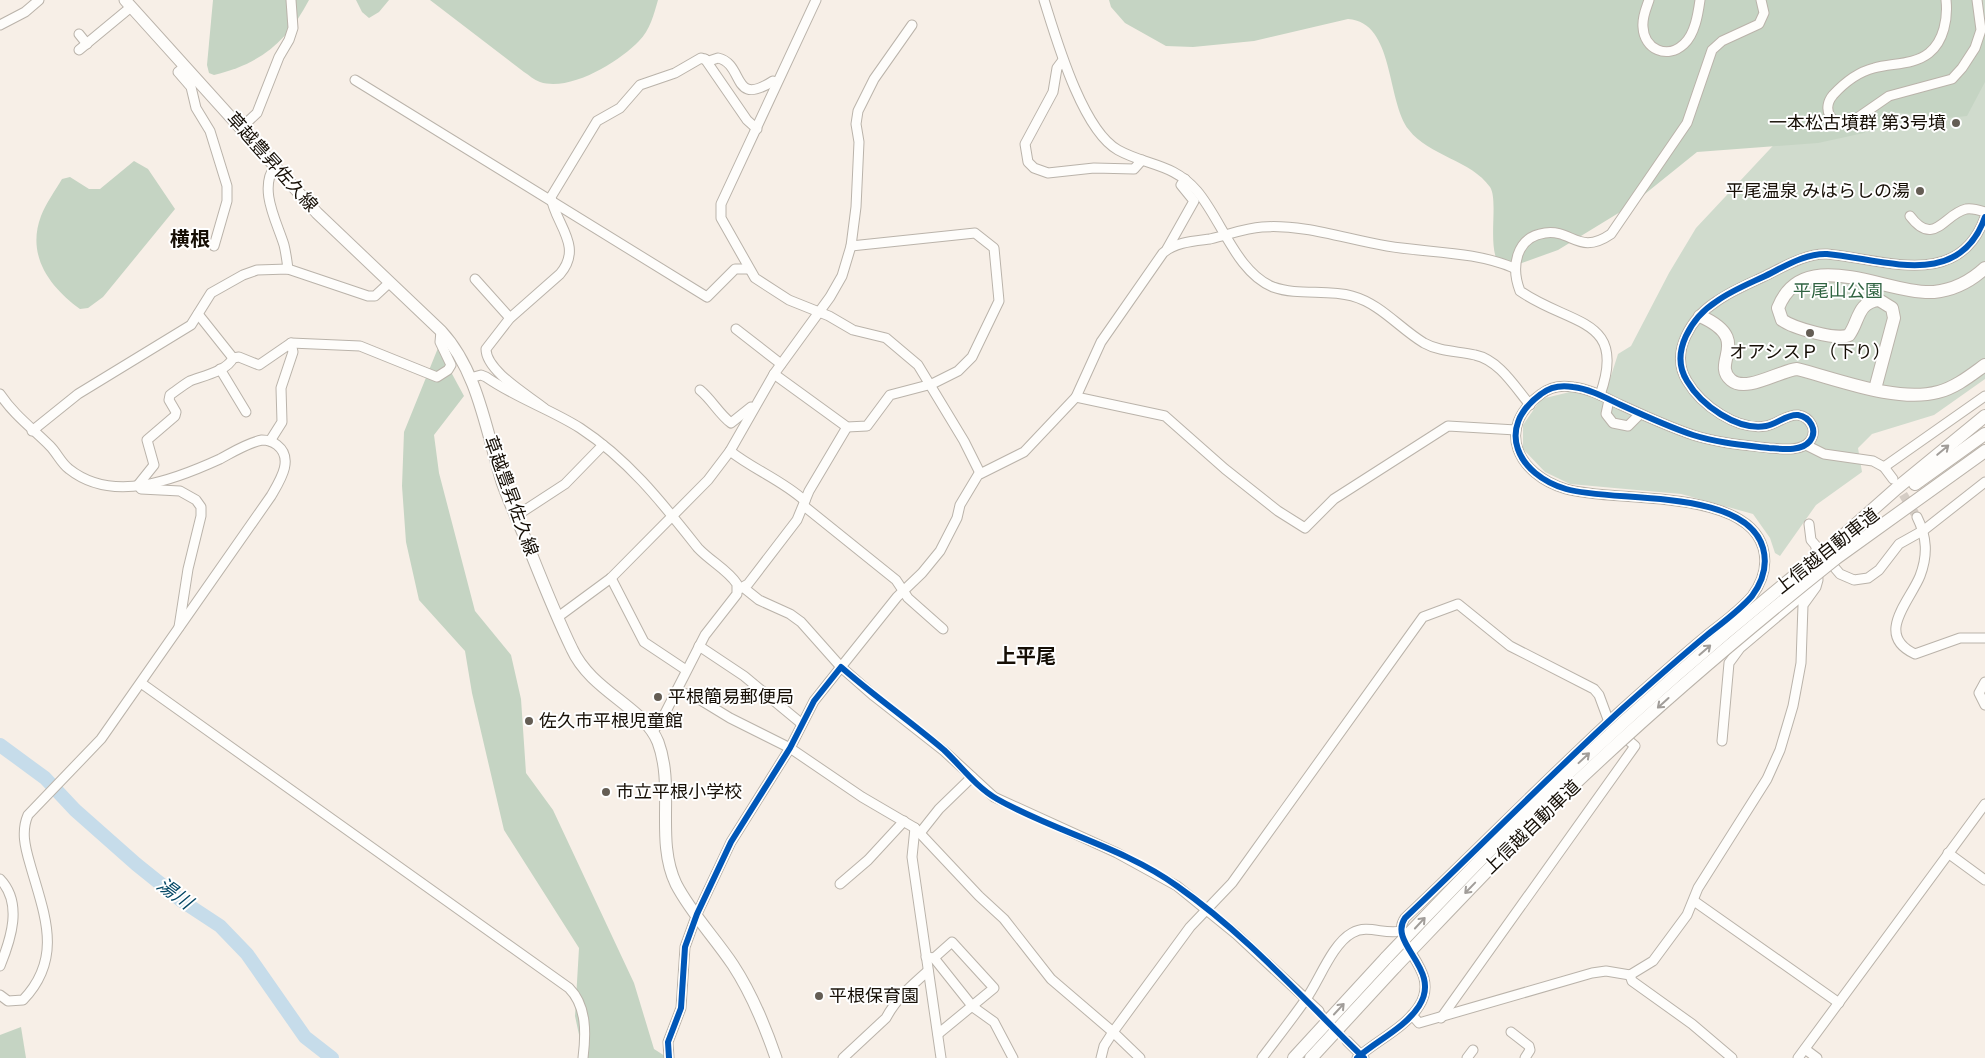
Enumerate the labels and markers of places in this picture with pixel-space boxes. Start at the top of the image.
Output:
place label: 一本松古墳群 第3号墳 [1769,113,1946,136]
marker: 一本松古墳群 第3号墳 [1950,117,1962,129]
place label: 平尾温泉 みはらしの湯 [1726,181,1910,204]
marker: 平尾温泉 みはらしの湯 [1914,185,1926,197]
marker: オアシスＰ（下り） [1804,327,1816,339]
place label: オアシスＰ（下り） [1729,342,1891,365]
place label: 平根簡易郵便局 [668,687,794,710]
marker: 平根簡易郵便局 [652,691,664,703]
place label: 佐久市平根児童館 [539,711,683,734]
marker: 佐久市平根児童館 [523,715,535,727]
place label: 市立平根小学校 [616,782,742,805]
marker: 市立平根小学校 [600,786,612,798]
place label: 平根保育園 [829,986,919,1009]
marker: 平根保育園 [813,990,825,1002]

